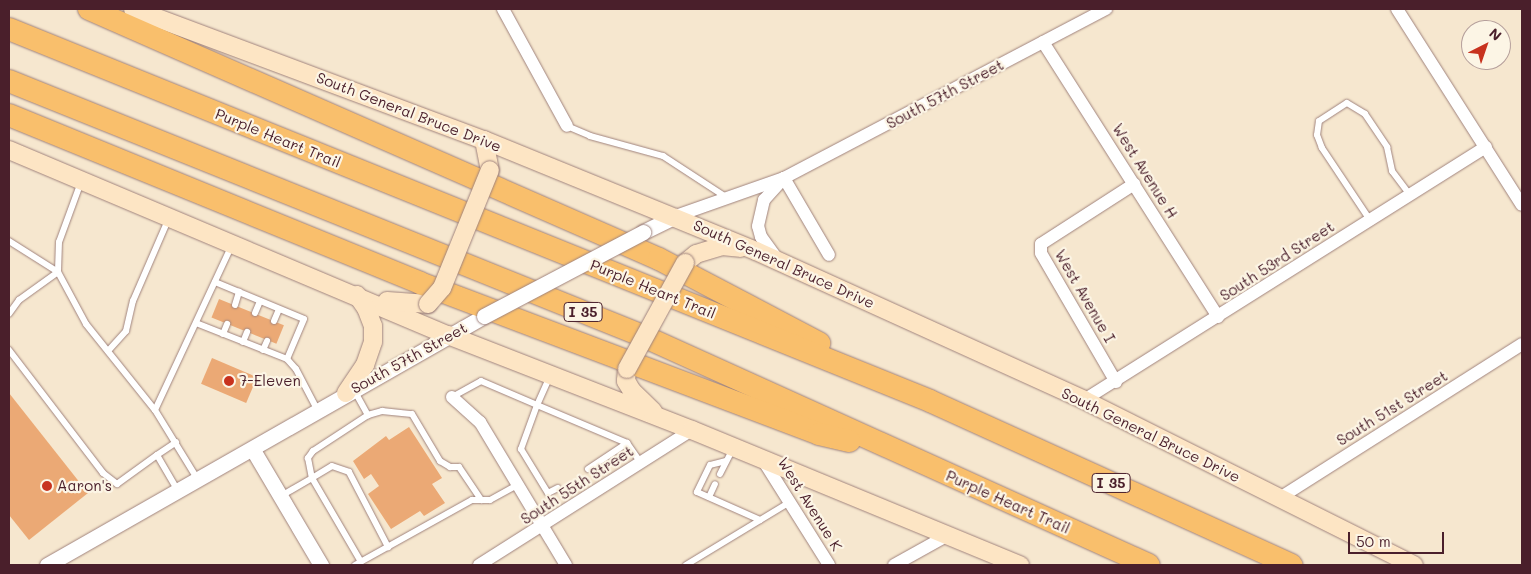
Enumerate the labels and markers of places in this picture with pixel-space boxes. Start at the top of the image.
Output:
place label: 7-Eleven [239,372,301,390]
marker: 7-Eleven [223,375,235,387]
place label: Aaron's [57,477,112,495]
marker: Aaron's [41,480,53,492]

